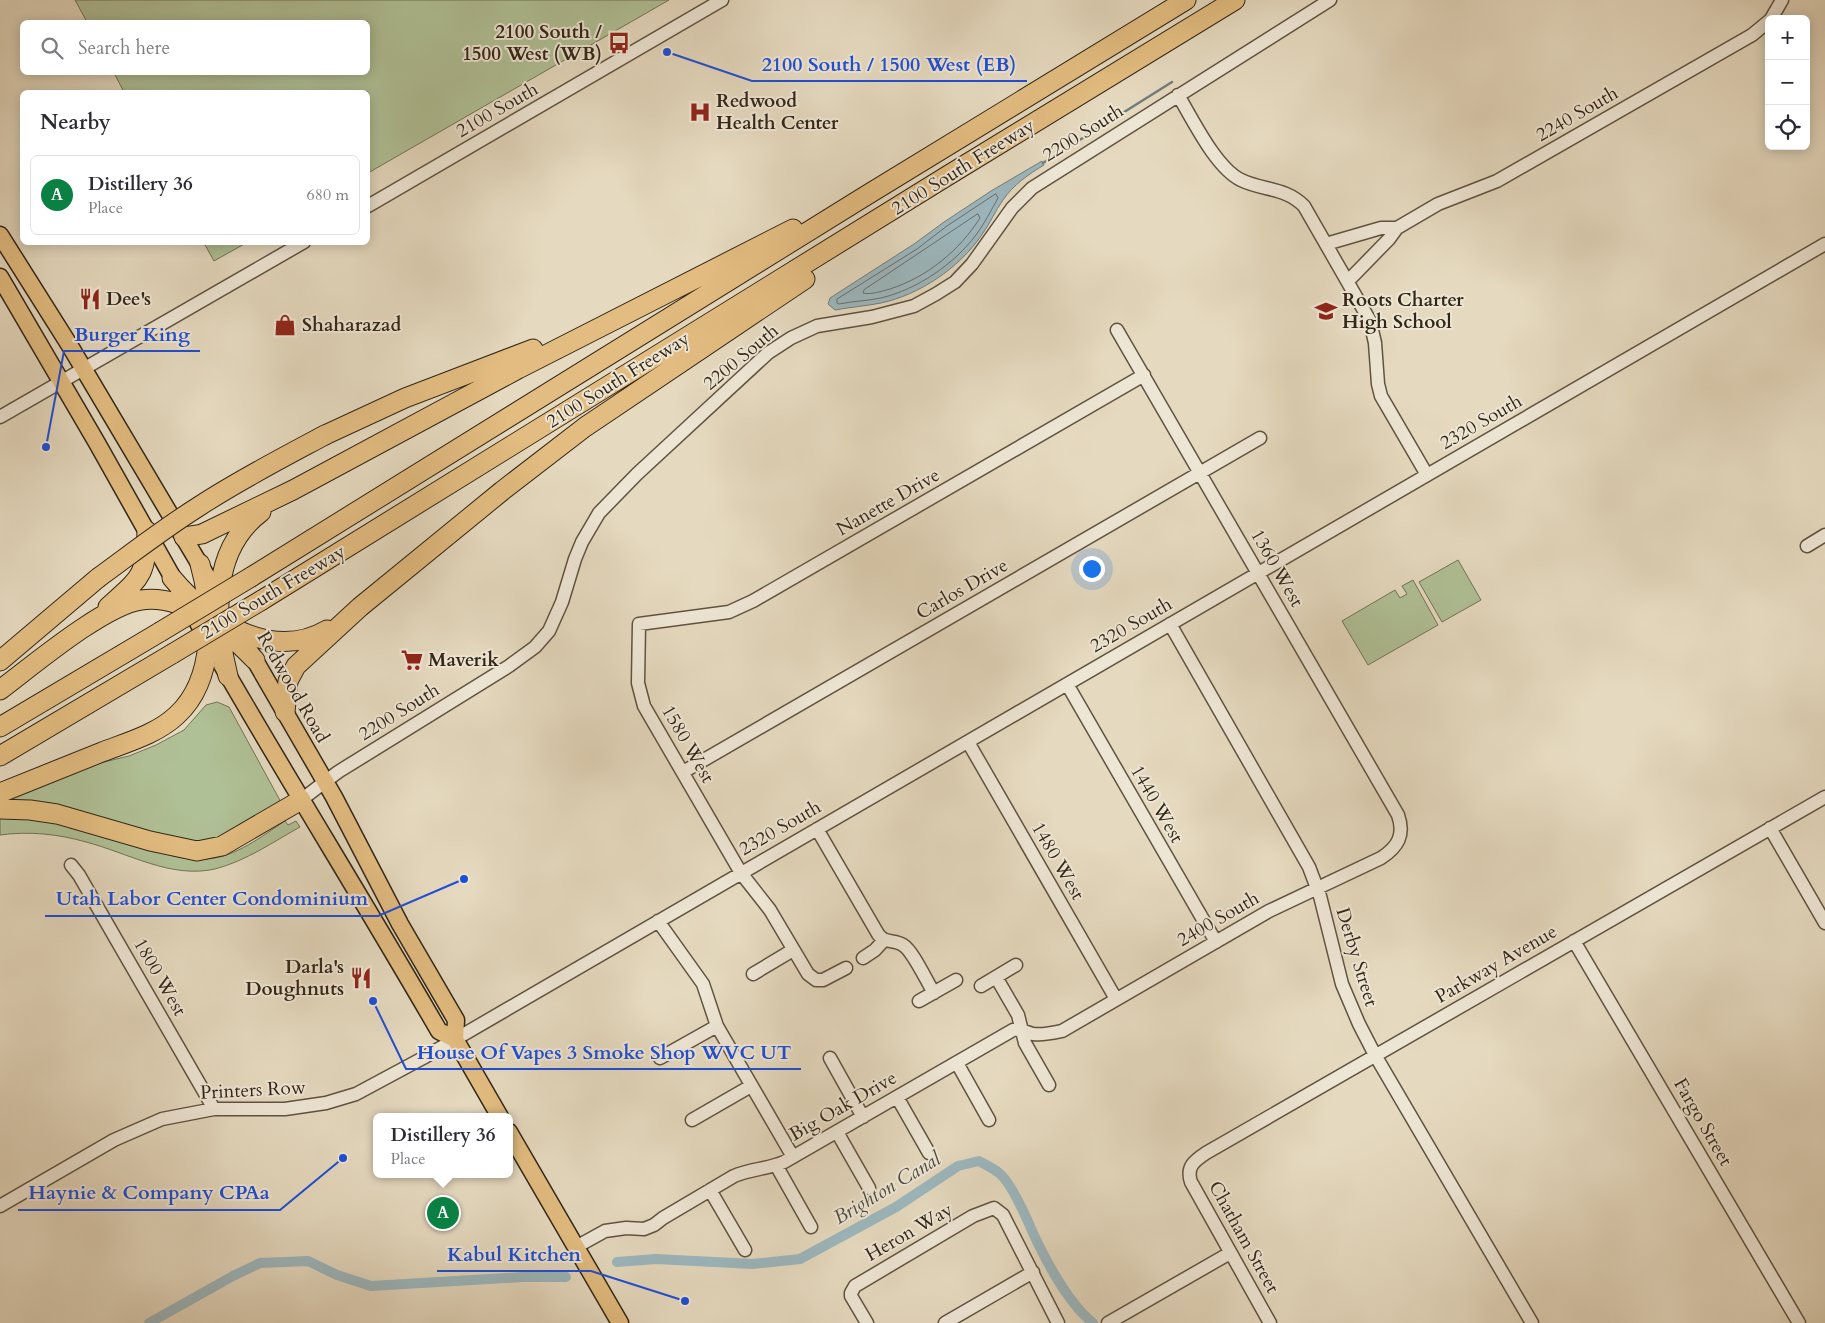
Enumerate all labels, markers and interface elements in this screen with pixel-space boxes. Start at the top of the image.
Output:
map controls [1765,15,1810,150]
button: + [1765,15,1810,60]
place label: 2100 South / 1500 West (WB) [462,19,602,67]
search box [20,20,370,75]
bus stop icon: 2100 South / 1500 West (WB) [606,30,632,56]
icon: search [38,34,66,62]
text: Search here [78,35,170,61]
callout: 2100 South / 1500 West (EB) [752,46,1027,81]
text: 2100 South / 1500 West (EB) [762,51,1016,78]
button: − [1765,60,1810,105]
street label: 2100 South [451,76,543,144]
street label: 2240 South [1531,80,1623,148]
place label: Redwood Health Center [716,88,839,136]
street label: 2200 South [1038,98,1129,168]
hospital icon: Redwood Health Center [687,99,713,125]
button: locate [1765,105,1810,150]
text: Nearby [40,108,111,137]
street label: 2100 South Freeway [886,112,1040,222]
text: Distillery 36 [88,171,193,197]
text: A [51,184,63,206]
text: 680 m [307,184,349,206]
text: Place [88,197,123,219]
restaurant icon: Dee's [77,286,103,312]
place label: Dee's [106,286,151,312]
place label: Roots Charter High School [1342,287,1464,335]
school or university icon: Roots Charter High School [1313,298,1339,324]
shop icon: Shaharazad [272,312,298,338]
place label: Shaharazad [302,312,401,338]
callout: Burger King [64,316,200,351]
street label: 2200 South [698,318,785,396]
text: Burger King [74,321,190,348]
street label: 2100 South Freeway [541,325,695,435]
street label: 2320 South [1435,388,1527,456]
street label: Nanette Drive [831,462,945,542]
street label: 1360 West [1244,524,1310,612]
street label: 2100 South Freeway [196,539,350,645]
street label: Carlos Drive [911,552,1013,626]
your location [1079,556,1105,582]
street label: 2320 South [1085,591,1177,659]
street label: Redwood Road [251,627,335,747]
supermarket icon: Maverik [399,647,425,673]
place label: Maverik [428,647,499,673]
street label: 2200 South [354,677,445,747]
street label: 1580 West [655,700,721,788]
street label: 1440 West [1124,760,1190,848]
street label: 2320 South [734,794,826,862]
street label: 1480 West [1025,817,1091,905]
callout: Utah Labor Center Condominium [45,881,378,916]
text: Utah Labor Center Condominium [56,885,369,912]
street label: 2400 South [1172,885,1264,953]
street label: Derby Street [1330,904,1384,1010]
street label: Parkway Avenue [1430,919,1562,1009]
street label: 1800 West [127,933,193,1021]
place label: Darla's Doughnuts [245,954,344,1002]
restaurant icon: Darla's Doughnuts [348,965,374,991]
callout: House Of Vapes 3 Smoke Shop WVC UT [406,1034,801,1069]
text: House Of Vapes 3 Smoke Shop WVC UT [417,1039,792,1066]
street label: Big Oak Drive [785,1065,901,1147]
street label: Fargo Street [1667,1073,1739,1171]
street label: Printers Row [199,1074,307,1106]
popup [373,1113,513,1178]
text: Distillery 36 [391,1122,495,1148]
water label: Brighton Canal [828,1145,946,1231]
text: Place [391,1148,426,1170]
callout: Haynie & Company CPAa [18,1175,280,1210]
street label: Chatham Street [1202,1176,1286,1298]
text: Haynie & Company CPAa [28,1179,270,1206]
pin: A [427,1194,459,1232]
street label: Heron Way [861,1197,957,1267]
callout: Kabul Kitchen [437,1236,591,1271]
text: Kabul Kitchen [447,1241,581,1268]

